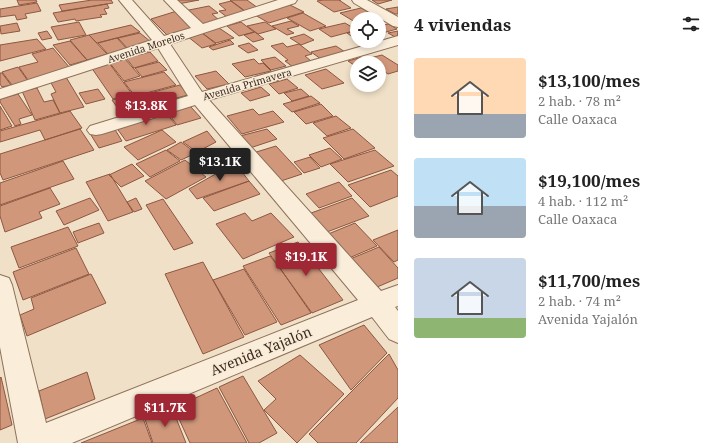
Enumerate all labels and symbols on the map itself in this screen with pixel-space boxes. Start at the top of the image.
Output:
street label: Avenida Morelos [106,28,187,66]
street label: Avenida Primavera [201,65,293,103]
pin: $13.8K [113,92,179,126]
pin: $13.1K [187,148,253,182]
pin: $19.1K [273,243,339,277]
street label: Avenida Yajalón [207,322,314,379]
pin: $11.7K [132,394,198,428]

